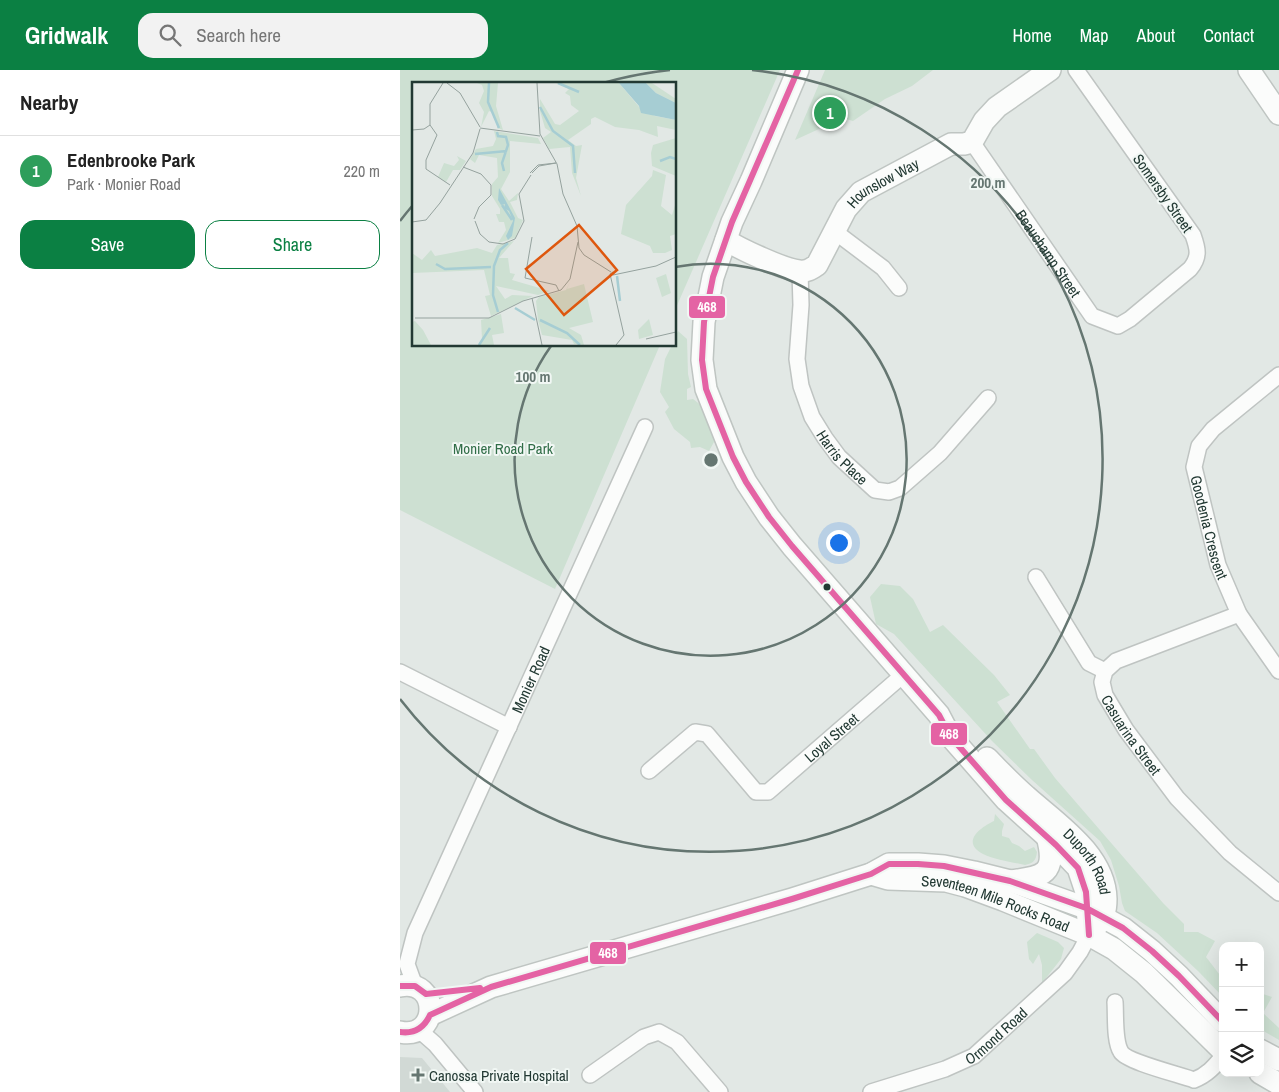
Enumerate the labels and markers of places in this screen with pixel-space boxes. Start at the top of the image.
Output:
pin: 1 [814,94,846,132]
centre of rings [702,451,720,469]
unlabelled marker [822,582,832,592]
place label: Canossa Private Hospital [429,1065,568,1086]
marker: Canossa Private Hospital [411,1068,425,1082]

